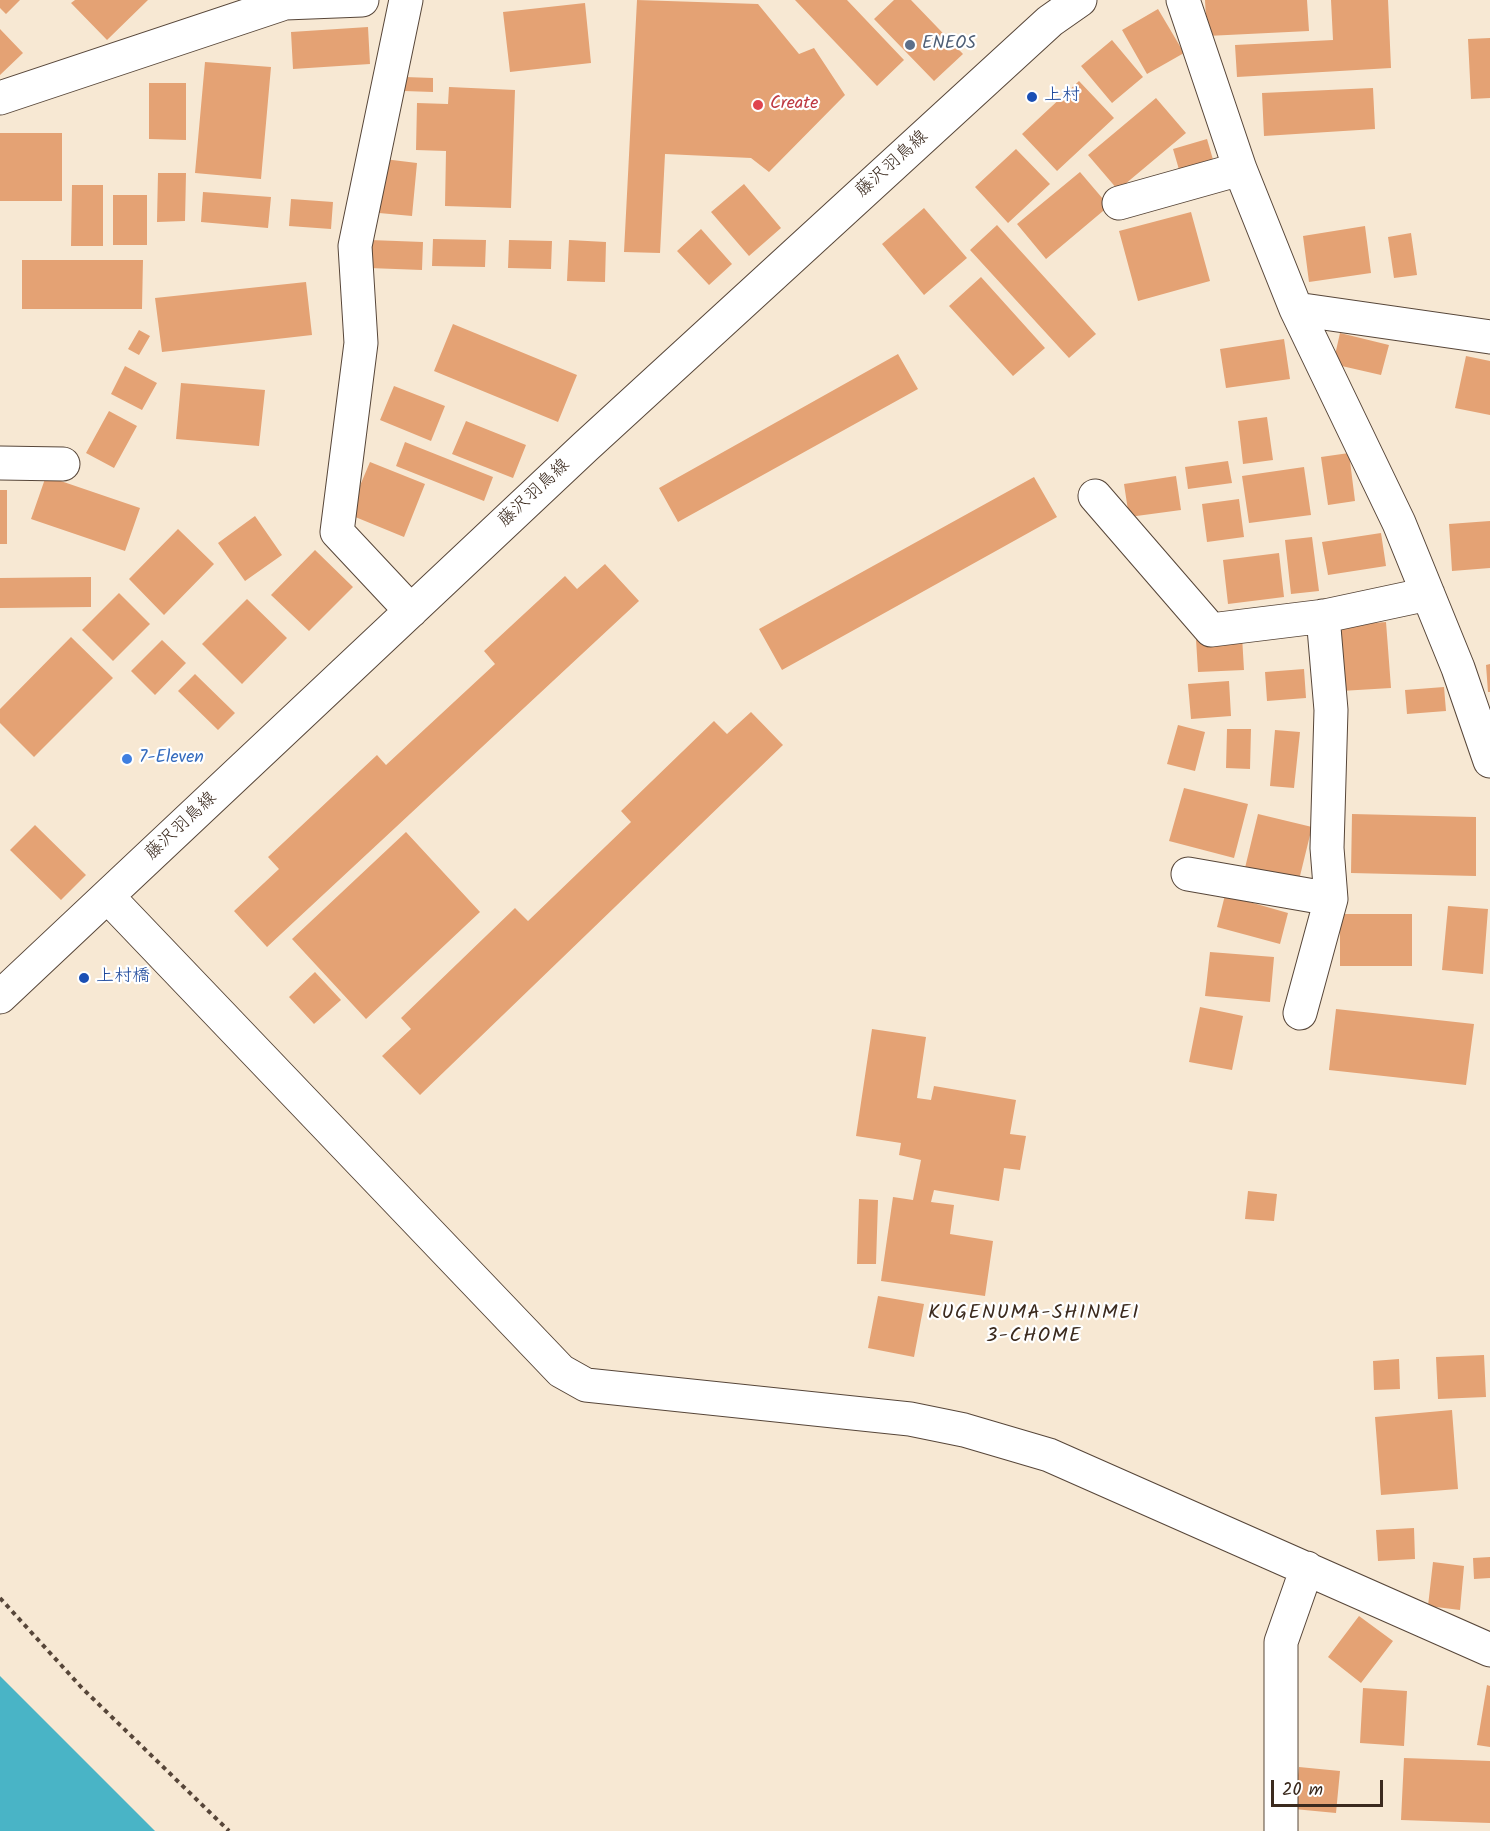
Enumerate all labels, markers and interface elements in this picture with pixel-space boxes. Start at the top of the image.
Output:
place label: ENEOS [922,34,976,56]
marker: ENEOS [903,38,917,52]
place label: 上村 [1044,86,1080,108]
marker: 上村 [1025,90,1039,104]
place label: Create [770,94,818,116]
marker: Create [751,98,765,112]
street label: 藤沢羽鳥線 [852,127,934,203]
street label: 藤沢羽鳥線 [495,455,575,533]
place label: 7-Eleven [139,748,204,770]
marker: 7-Eleven [120,752,134,766]
street label: 藤沢羽鳥線 [142,788,222,866]
place label: 上村橋 [96,967,150,989]
marker: 上村橋 [77,971,91,985]
district label: KUGENUMA-SHINMEI 3-CHOME [928,1303,1140,1350]
scale bar [1274,1768,1386,1806]
text: 20 m [1282,1776,1323,1805]

